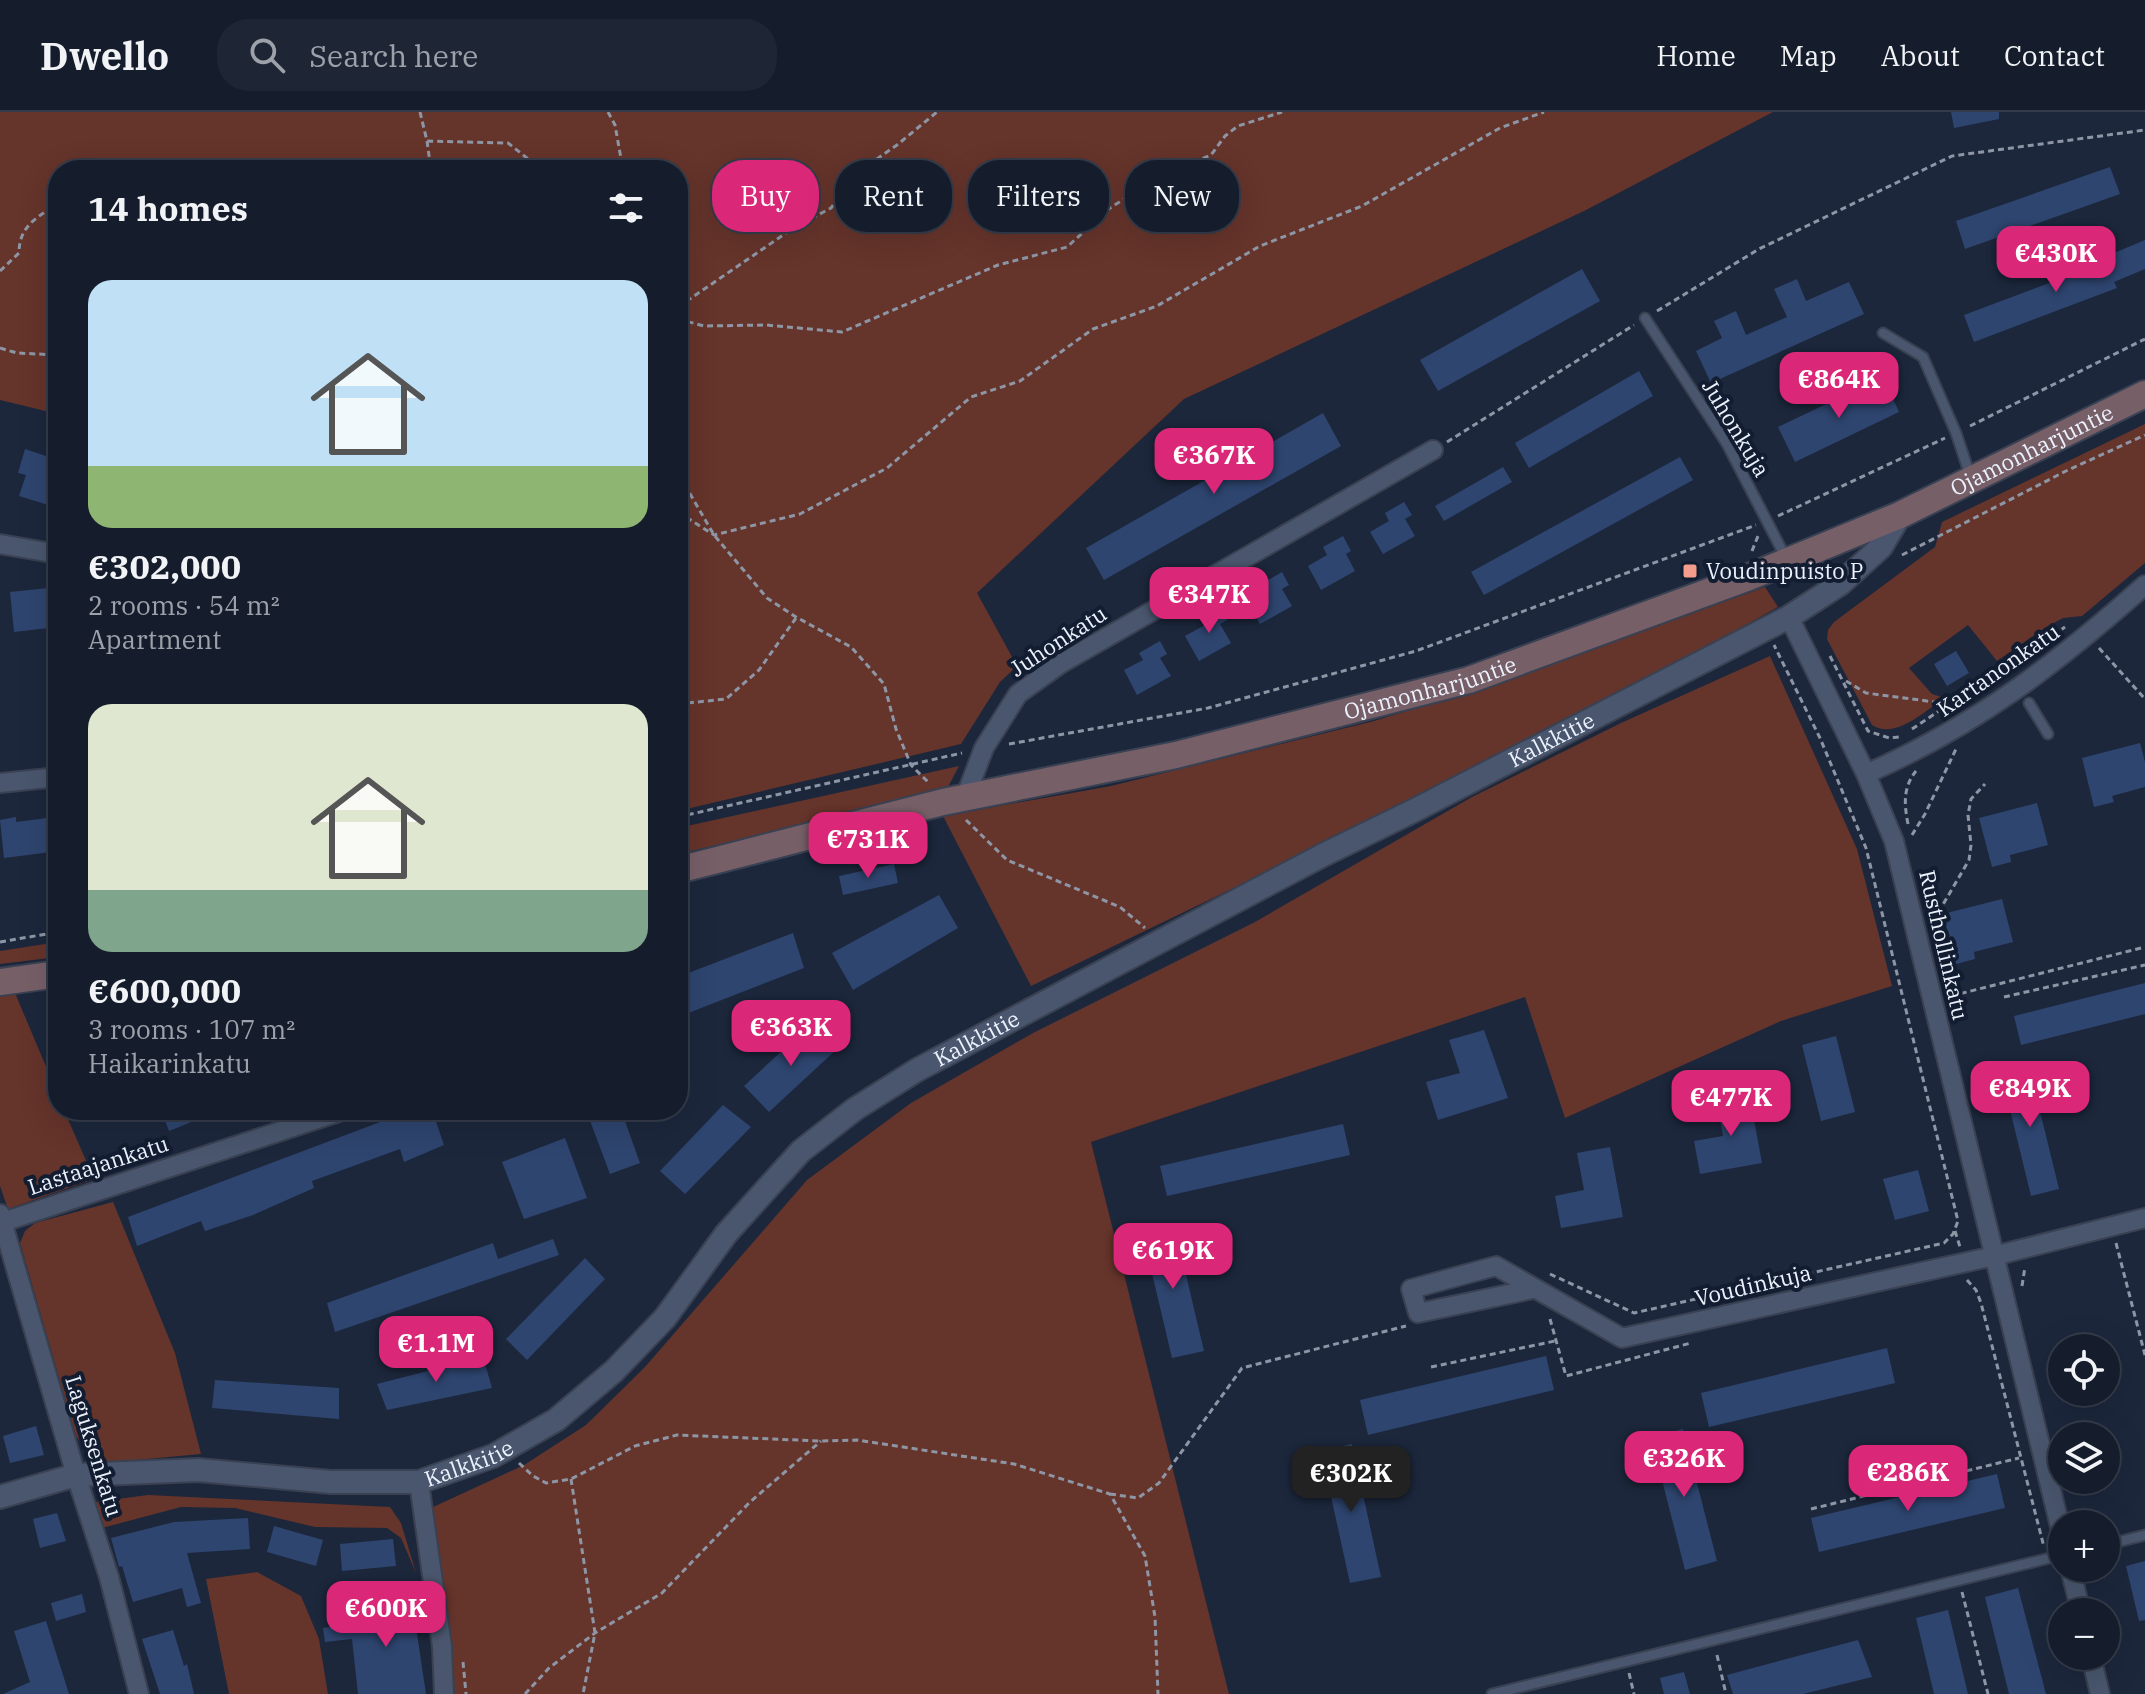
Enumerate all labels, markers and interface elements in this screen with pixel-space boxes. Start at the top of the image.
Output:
search box [217,19,777,91]
text: Dwello [40,31,169,80]
icon: search [245,33,289,77]
text: Search here [309,36,478,75]
text: Home [1656,37,1736,74]
text: Map [1780,37,1837,74]
text: About [1881,37,1960,74]
text: Contact [2004,37,2105,74]
chip: Buy [712,160,819,232]
chip: Rent [835,160,952,232]
chip: Filters [968,160,1109,232]
chip: New [1125,160,1239,232]
text: 14 homes [88,186,248,230]
icon: filters [604,186,648,230]
pin: €430K [2000,226,2112,294]
text: €430K [2015,235,2097,269]
icon: home [296,332,440,476]
pin: €864K [1783,352,1895,420]
text: €864K [1798,361,1880,395]
street label: Juhonkuja [1696,374,1777,482]
street label: Ojamonharjuntie [1945,397,2118,502]
pin: €367K [1158,428,1270,496]
text: €367K [1173,437,1255,471]
text: €302,000 [88,544,241,588]
place label: Voudinpuisto P [1706,556,1863,585]
marker: Voudinpuisto P [1681,562,1699,580]
pin: €347K [1153,567,1265,635]
text: €347K [1168,576,1250,610]
text: 2 rooms · 54 m² [88,588,280,622]
street label: Juhonkatu [1004,599,1112,683]
street label: Kartanonkatu [1931,617,2065,723]
text: Apartment [88,622,221,656]
street label: Ojamonharjuntie [1340,649,1520,726]
street label: Kalkkitie [1503,705,1599,773]
icon: home [296,756,440,900]
pin: €731K [812,812,924,880]
text: €731K [827,821,909,855]
street label: Rusthollinkatu [1913,867,1976,1023]
text: €600,000 [88,968,241,1012]
pin: €363K [735,1000,847,1068]
street label: Kalkkitie [928,1003,1024,1073]
text: €363K [750,1009,832,1043]
text: 3 rooms · 107 m² [88,1012,295,1046]
text: Haikarinkatu [88,1046,251,1080]
pin: €849K [1974,1061,2086,1129]
pin: €477K [1675,1070,1787,1138]
text: €849K [1989,1070,2071,1104]
text: €477K [1690,1079,1772,1113]
street label: Lastaajankatu [24,1128,172,1201]
pin: €619K [1117,1223,1229,1291]
text: €619K [1132,1232,1214,1266]
street label: Voudinkuja [1692,1257,1814,1312]
pin: €1.1M [380,1316,492,1384]
text: €1.1M [397,1325,475,1359]
map controls [2048,1334,2120,1670]
button: locate [2048,1334,2120,1406]
street label: Laguksenkatu [59,1372,130,1520]
button: layers [2048,1422,2120,1494]
pin: €326K [1628,1431,1740,1499]
street label: Kalkkitie [420,1432,518,1493]
text: €326K [1643,1440,1725,1474]
pin: €286K [1852,1445,1964,1513]
pin: €302K [1295,1446,1407,1514]
text: €286K [1867,1454,1949,1488]
text: €302K [1310,1455,1392,1489]
button: + [2048,1510,2120,1582]
pin: €600K [330,1581,442,1649]
text: €600K [345,1590,427,1624]
button: − [2048,1598,2120,1670]

